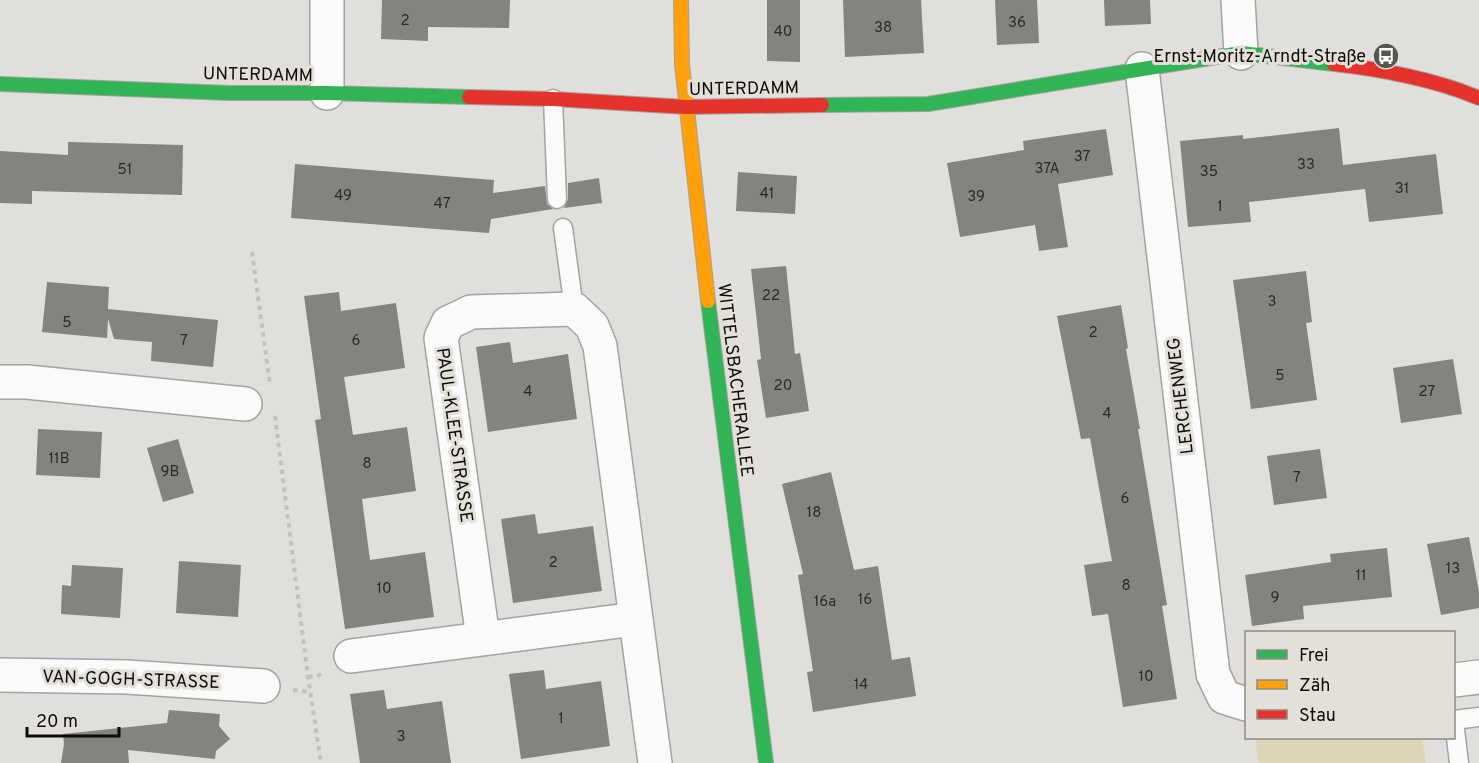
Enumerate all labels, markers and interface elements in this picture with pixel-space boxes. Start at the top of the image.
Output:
house number: 2 [400,12,410,31]
house number: 36 [1008,14,1026,33]
house number: 38 [874,19,892,38]
house number: 40 [774,23,792,42]
bus stop icon: Ernst-Moritz-Arndt-Straße [1371,41,1401,71]
place label: Ernst-Moritz-Arndt-Straße [1154,46,1366,69]
street label: UNTERDAMM [203,63,313,88]
street label: UNTERDAMM [689,77,799,102]
house number: 37 [1074,148,1091,167]
house number: 33 [1297,156,1315,175]
house number: 37A [1034,160,1060,179]
house number: 51 [118,161,132,180]
house number: 35 [1200,163,1218,182]
house number: 31 [1395,180,1409,199]
house number: 41 [760,185,774,204]
house number: 49 [334,187,352,206]
house number: 39 [967,188,985,207]
house number: 47 [434,195,451,214]
house number: 1 [1217,198,1223,217]
street label: WITTELSBACHERALLEE [711,282,758,478]
house number: 22 [762,287,780,306]
house number: 3 [1267,293,1277,312]
house number: 5 [62,314,72,333]
house number: 2 [1088,324,1098,343]
house number: 7 [180,332,188,351]
house number: 6 [352,332,361,351]
street label: LERCHENWEG [1163,336,1200,455]
street label: PAUL-KLEE-STRASSE [430,346,477,524]
house number: 5 [1275,367,1285,386]
house number: 20 [774,377,792,396]
house number: 4 [523,383,533,402]
house number: 27 [1419,383,1436,402]
house number: 4 [1102,405,1112,424]
house number: 11B [49,450,69,469]
house number: 8 [362,455,372,474]
house number: 9B [161,463,179,482]
house number: 7 [1293,469,1301,488]
house number: 6 [1121,490,1130,509]
house number: 18 [807,504,821,523]
house number: 2 [548,554,558,573]
house number: 13 [1446,560,1460,579]
house number: 11 [1355,567,1367,586]
house number: 8 [1121,577,1131,596]
house number: 10 [376,580,392,599]
house number: 9 [1271,589,1279,608]
house number: 16 [858,591,872,610]
house number: 16a [814,593,836,612]
legend [1245,631,1455,739]
text: Frei [1299,645,1329,668]
street label: VAN-GOGH-STRASSE [42,666,220,695]
house number: 10 [1138,668,1154,687]
text: Zäh [1299,675,1330,698]
house number: 14 [854,676,868,695]
scale bar [27,700,118,738]
text: Stau [1299,705,1336,728]
house number: 1 [558,710,564,729]
text: 20 m [36,711,78,734]
house number: 3 [396,728,406,747]

